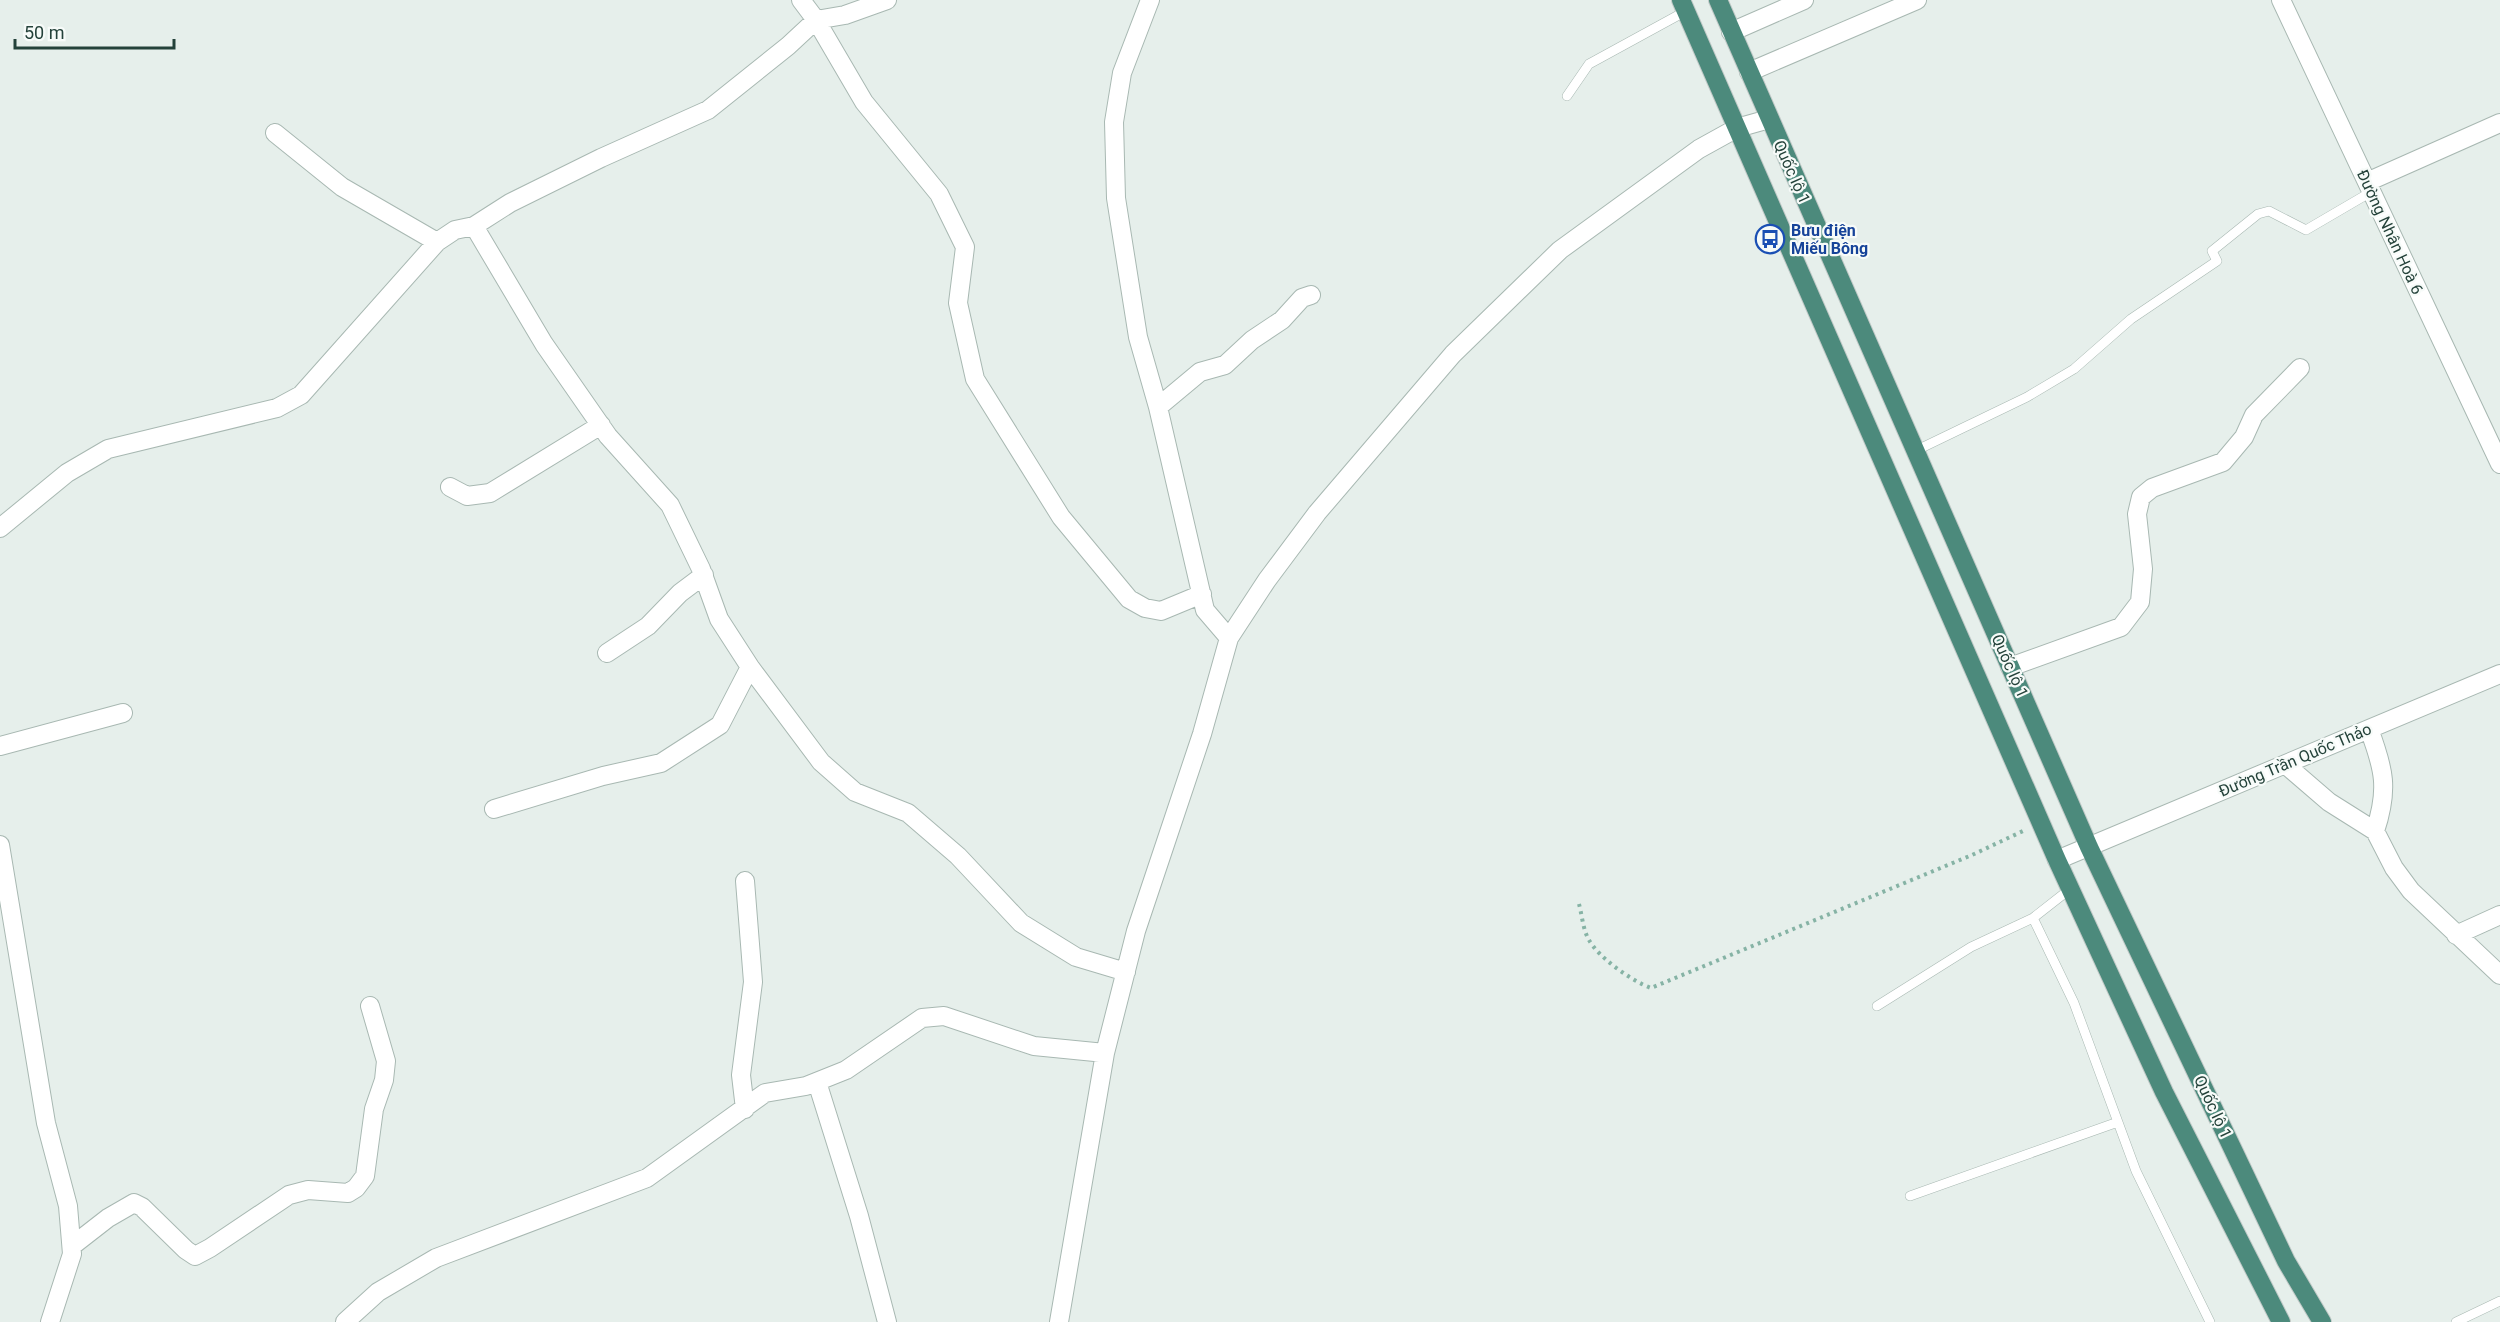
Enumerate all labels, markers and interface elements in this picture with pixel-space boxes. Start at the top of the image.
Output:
scale bar [15,12,174,50]
text: 50 m [24,22,64,43]
street label: Quốc lộ 1 [1770,137,1814,207]
street label: Đường Nhân Hoà 6 [2353,167,2427,297]
place label: Bưu điện Miếu Bông [1791,221,1868,258]
bus stop icon: Bưu điện Miếu Bông [1754,223,1786,255]
street label: Quốc lộ 1 [1988,631,2032,701]
street label: Đường Trần Quốc Thảo [2216,719,2374,801]
street label: Quốc lộ 1 [2190,1072,2236,1142]

